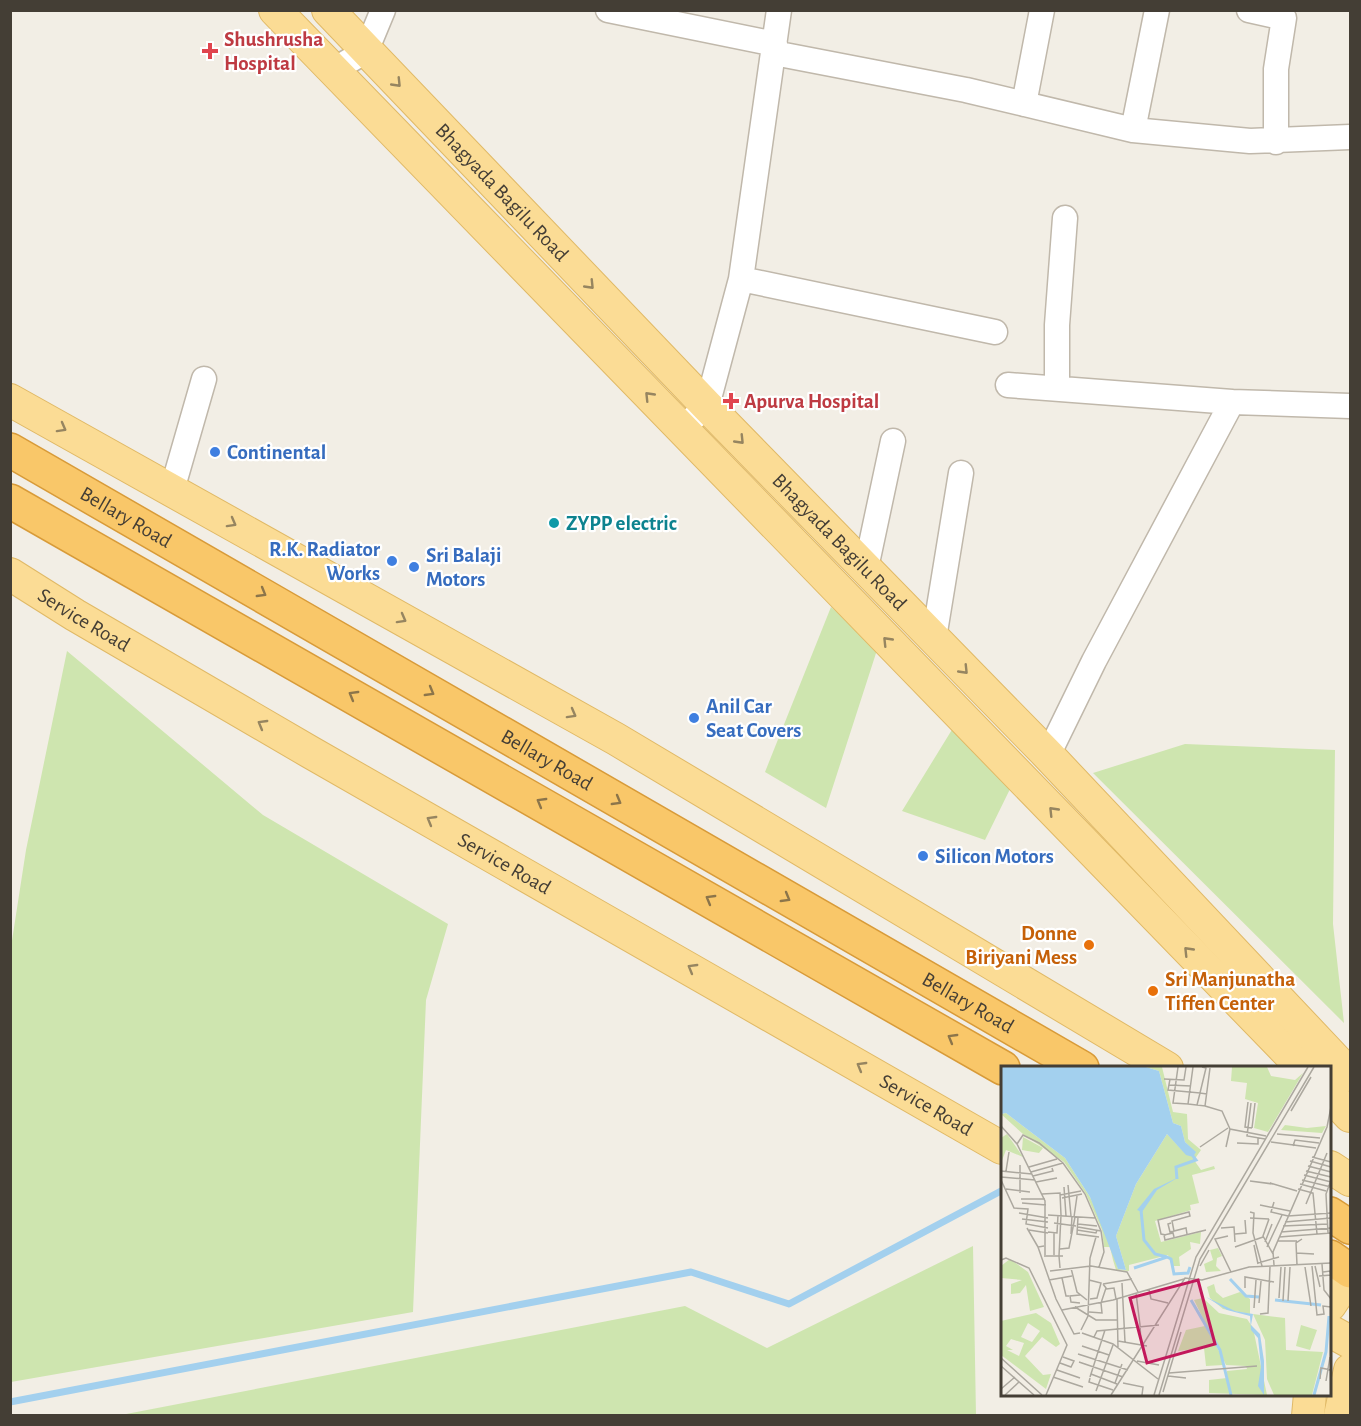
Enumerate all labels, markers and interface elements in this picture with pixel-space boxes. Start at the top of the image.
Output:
place label: Shushrusha Hospital [224,29,323,74]
marker: Shushrusha Hospital [201,42,219,60]
one-way arrow [390,77,401,87]
street label: Bhagyada Bagilu Road [432,119,573,265]
one-way arrow [583,278,594,288]
place label: Apurva Hospital [744,391,879,412]
one-way arrow [645,392,656,403]
marker: Apurva Hospital [722,392,740,410]
one-way arrow [55,421,66,432]
one-way arrow [733,433,744,443]
place label: Continental [227,442,326,463]
marker: Continental [208,445,222,459]
street label: Bhagyada Bagilu Road [769,469,911,614]
street label: Bellary Road [77,482,176,552]
place label: ZYPP electric [566,513,677,534]
one-way arrow [226,516,236,527]
marker: ZYPP electric [547,516,561,530]
place label: R.K. Radiator Works [269,539,381,584]
place label: Sri Balaji Motors [426,545,502,590]
marker: R.K. Radiator Works [385,554,399,568]
marker: Sri Balaji Motors [407,560,421,574]
street label: Service Road [34,584,134,655]
one-way arrow [256,586,266,597]
one-way arrow [396,612,406,623]
one-way arrow [884,637,895,648]
one-way arrow [957,662,968,673]
one-way arrow [424,684,434,696]
one-way arrow [349,691,359,703]
place label: Anil Car Seat Covers [706,696,801,741]
one-way arrow [566,707,576,718]
marker: Anil Car Seat Covers [687,711,701,725]
one-way arrow [258,719,268,731]
street label: Bellary Road [498,725,597,794]
one-way arrow [611,794,621,805]
one-way arrow [537,798,547,809]
one-way arrow [1049,807,1060,818]
one-way arrow [427,816,437,828]
street label: Service Road [455,829,555,898]
place label: Silicon Motors [935,846,1054,867]
marker: Silicon Motors [916,849,930,863]
one-way arrow [780,891,790,902]
one-way arrow [706,895,716,906]
place label: Donne Biriyani Mess [965,923,1077,968]
marker: Donne Biriyani Mess [1082,938,1096,952]
one-way arrow [1185,947,1196,958]
one-way arrow [688,964,698,976]
street label: Bellary Road [919,968,1018,1037]
place label: Sri Manjunatha Tiffen Center [1165,969,1295,1014]
marker: Sri Manjunatha Tiffen Center [1146,984,1160,998]
one-way arrow [948,1034,958,1045]
one-way arrow [857,1062,867,1073]
inset map [1001,1066,1331,1396]
street label: Service Road [876,1070,976,1140]

